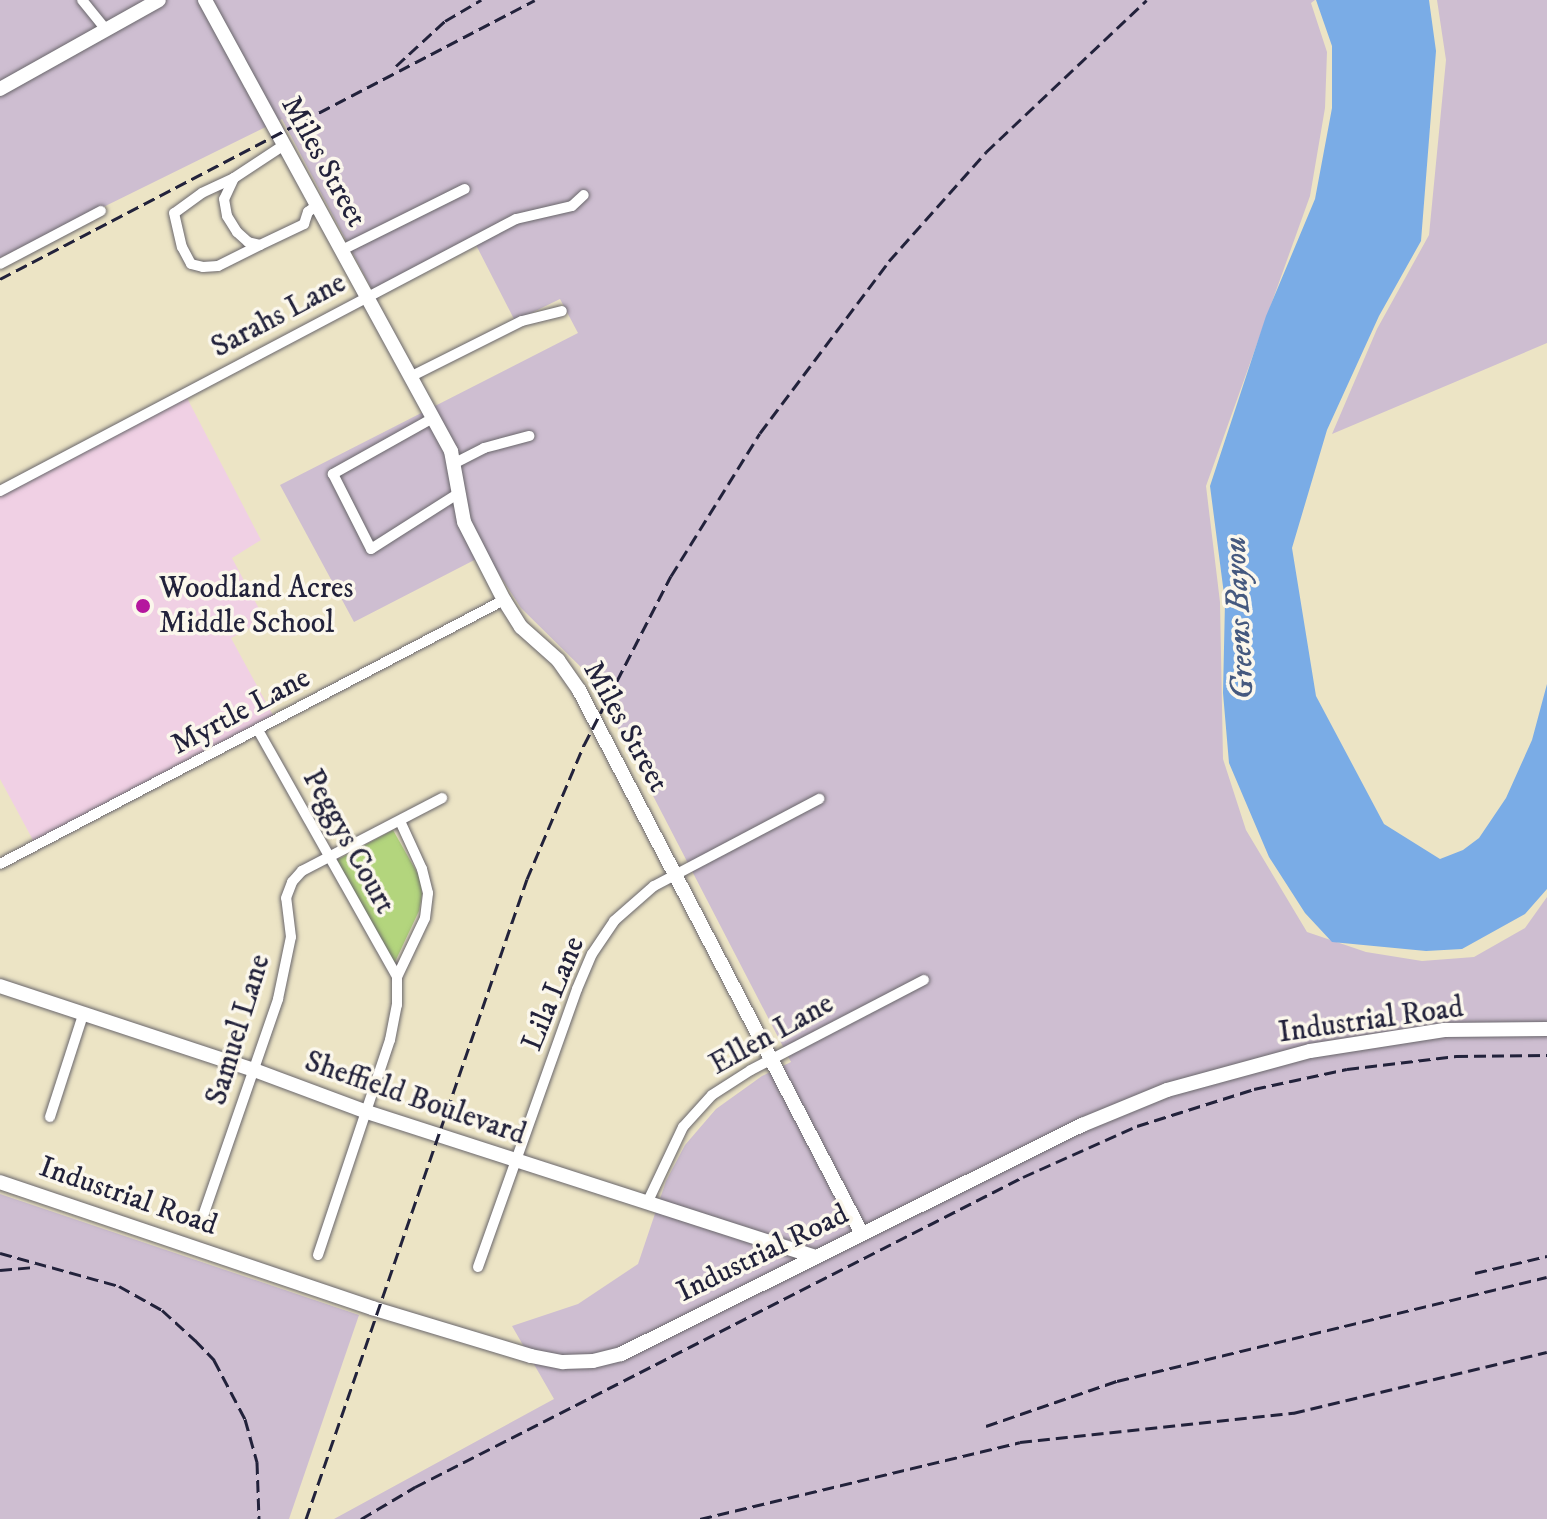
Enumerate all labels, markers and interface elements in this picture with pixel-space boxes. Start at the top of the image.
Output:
street label: Miles Street [272,90,374,234]
street label: Sarahs Lane [206,266,352,366]
water label: Greens Bayou [1217,535,1263,701]
place label: Woodland Acres Middle School [159,571,354,642]
marker: Woodland Acres Middle School [134,597,152,615]
street label: Miles Street [574,655,676,799]
street label: Myrtle Lane [165,660,317,764]
street label: Peggys Court [294,764,402,920]
street label: Lila Lane [515,932,593,1056]
street label: Samuel Lane [199,950,279,1110]
street label: Ellen Lane [704,986,840,1084]
street label: Industrial Road [1276,990,1466,1052]
street label: Sheffield Boulevard [300,1044,530,1154]
street label: Industrial Road [34,1150,222,1244]
street label: Industrial Road [671,1197,855,1311]

